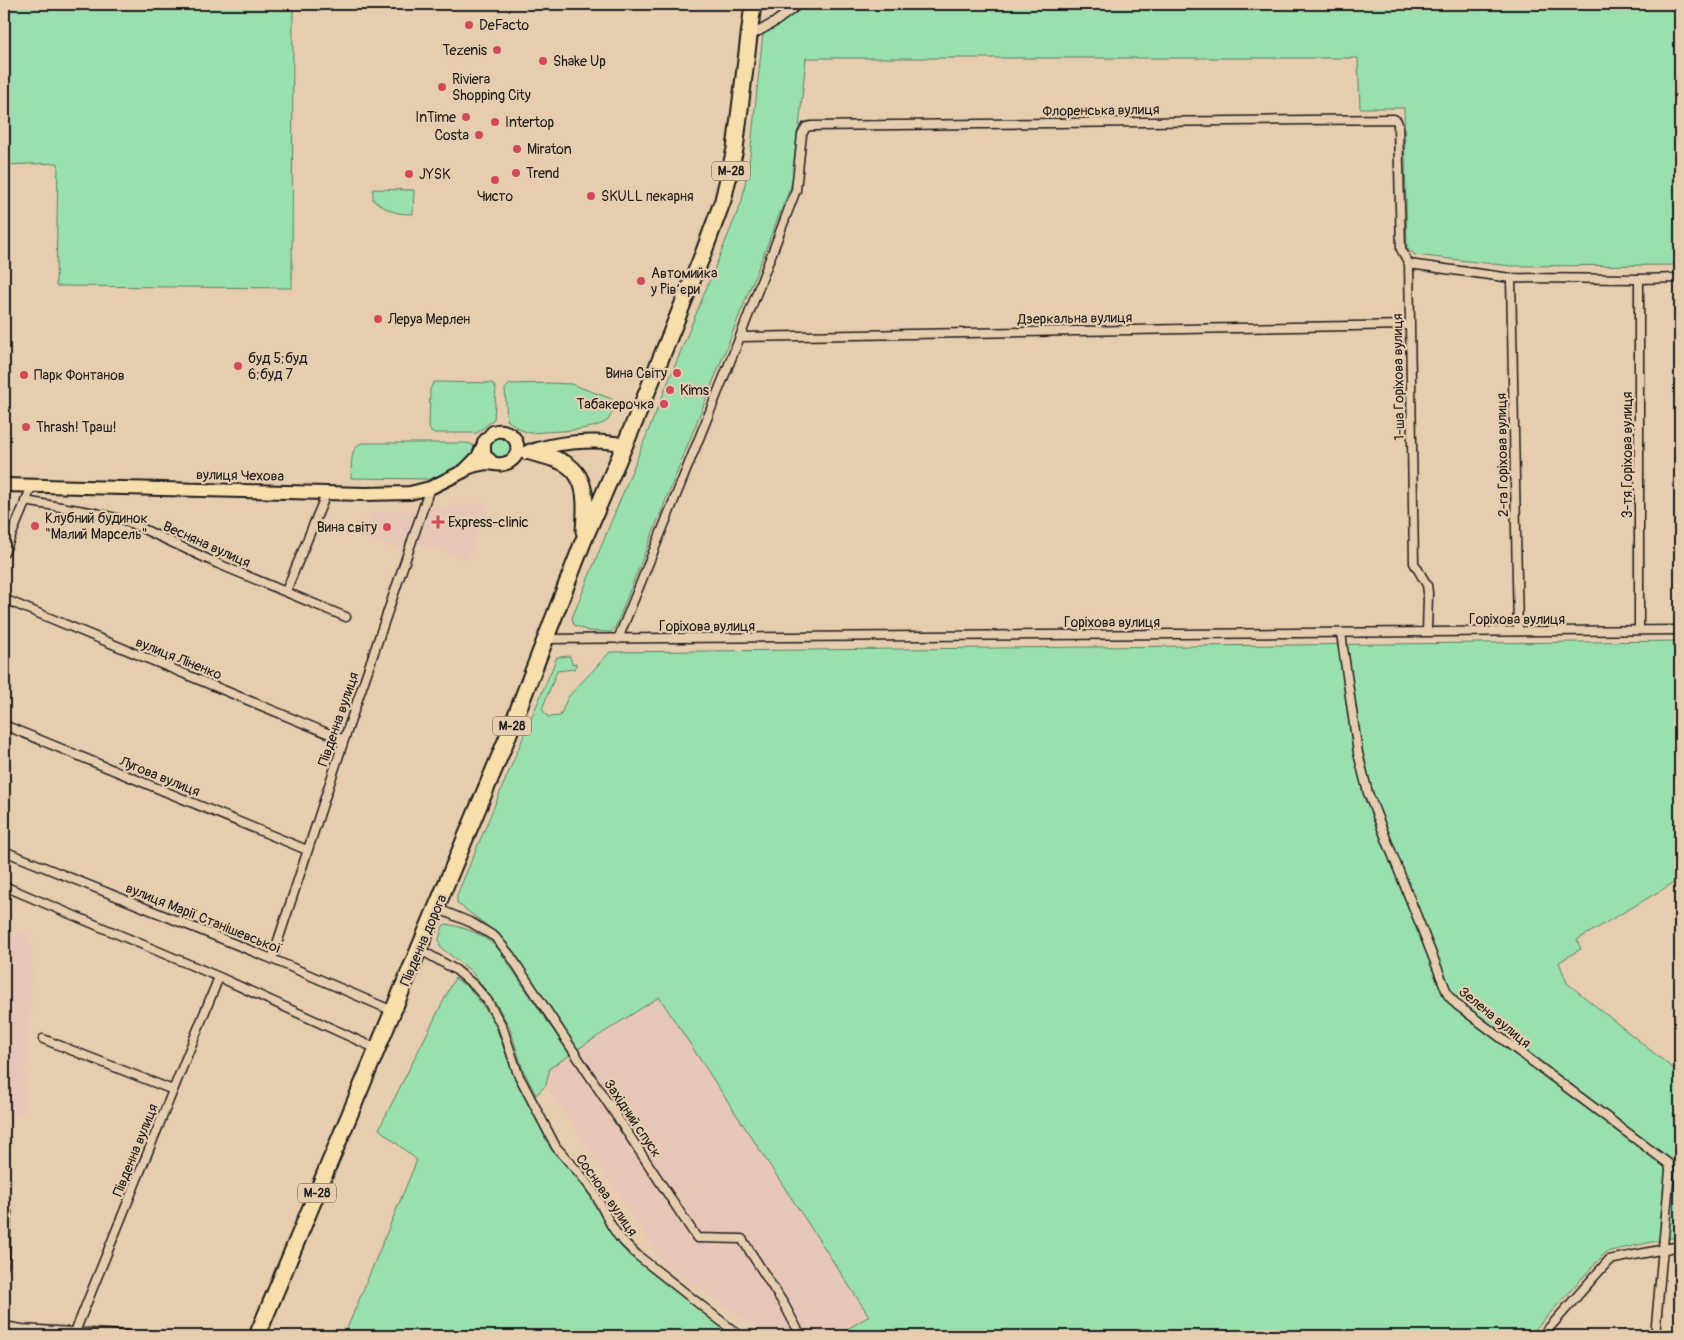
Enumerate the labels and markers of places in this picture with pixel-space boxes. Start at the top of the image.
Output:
place label: DeFacto [479,17,530,34]
marker: DeFacto [463,19,475,31]
place label: Tezenis [443,42,488,59]
marker: Tezenis [491,44,503,56]
place label: Shake Up [553,53,606,70]
marker: Shake Up [537,55,549,67]
place label: Riviera Shopping City [452,71,531,104]
marker: Riviera Shopping City [436,81,448,93]
place label: InTime [415,109,456,126]
marker: InTime [460,111,472,123]
place label: Intertop [505,114,555,131]
marker: Intertop [489,116,501,128]
place label: Costa [434,127,469,144]
marker: Costa [473,129,485,141]
place label: Miraton [527,141,572,158]
marker: Miraton [511,143,523,155]
place label: Trend [526,165,560,182]
place label: JYSK [419,166,451,183]
marker: Trend [510,167,522,179]
marker: JYSK [403,168,415,180]
marker: Чисто [489,174,501,186]
place label: Чисто [477,188,513,205]
place label: SKULL пекарня [601,188,694,205]
marker: SKULL пекарня [585,190,597,202]
place label: Автомийка у Рівʼєри [650,265,717,298]
marker: Автомийка у Рівʼєри [635,275,647,287]
place label: Леруа Мерлен [387,311,470,328]
marker: Леруа Мерлен [372,313,384,325]
place label: буд 5;буд 6;буд 7 [248,350,308,383]
marker: буд 5;буд 6;буд 7 [232,360,244,372]
place label: Вина Світу [605,365,667,382]
place label: Парк Фонтанов [34,367,125,384]
marker: Вина Світу [671,367,683,379]
marker: Парк Фонтанов [18,369,30,381]
place label: Kims [680,382,710,399]
marker: Kims [664,384,676,396]
place label: Табакерочка [577,396,654,413]
marker: Табакерочка [658,398,670,410]
place label: Thrash! Траш! [36,419,117,436]
marker: Thrash! Траш! [20,421,32,433]
place label: Клубний будинок "Малий Марсель" [45,510,148,543]
place label: Express-clinic [448,514,529,531]
marker: Express-clinic [432,516,444,528]
place label: Вина світу [317,519,377,536]
marker: Клубний будинок "Малий Марсель" [29,520,41,532]
marker: Вина світу [381,521,393,533]

